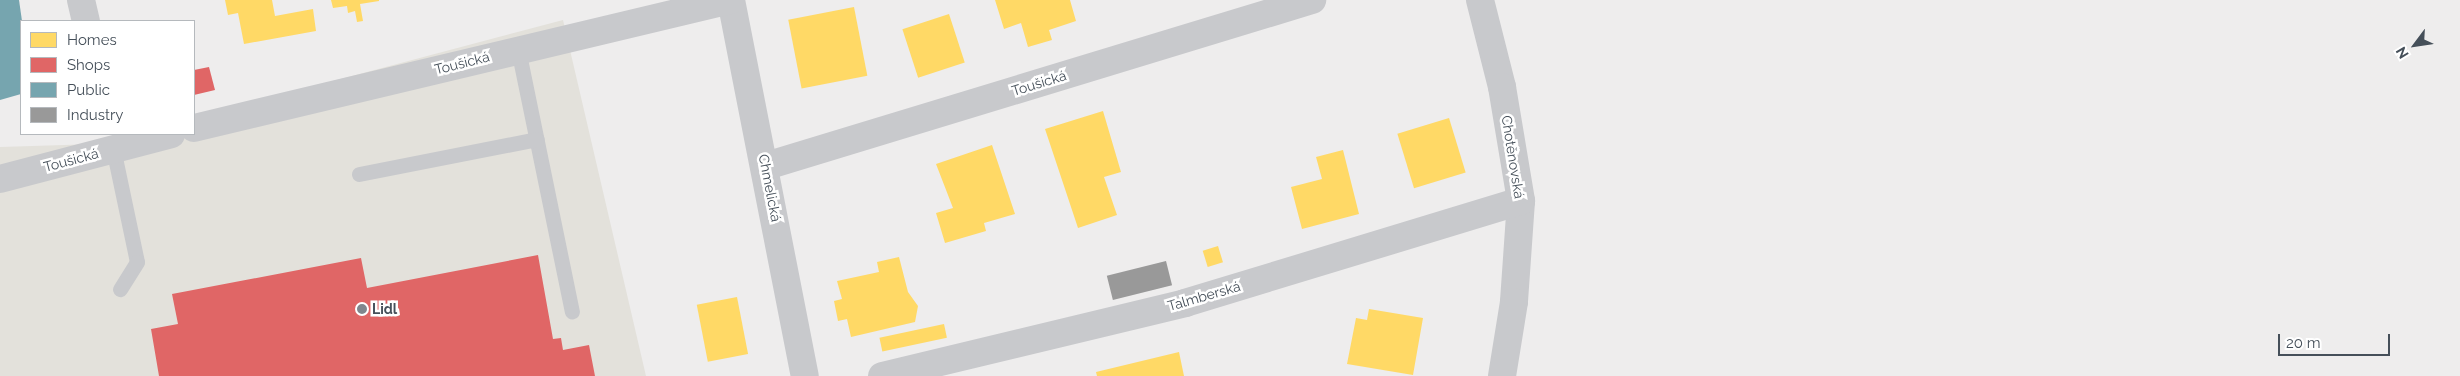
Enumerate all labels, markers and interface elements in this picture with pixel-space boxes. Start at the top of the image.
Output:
legend [20,20,195,135]
north arrow [2390,20,2440,70]
text: Homes [67,31,117,49]
text: N [2393,44,2412,61]
street label: Toušická [433,48,491,78]
text: Shops [67,56,110,74]
street label: Toušická [1010,67,1068,99]
text: Public [67,81,110,99]
text: Industry [67,106,123,124]
street label: Chotěnovská [1498,114,1528,200]
street label: Toušická [42,145,100,175]
street label: Chmelická [755,153,785,223]
street label: Talmberská [1166,278,1242,314]
place label: Lidl [372,301,397,317]
marker: Lidl [356,303,368,315]
scale bar [2280,324,2392,356]
text: 20 m [2286,334,2321,352]

